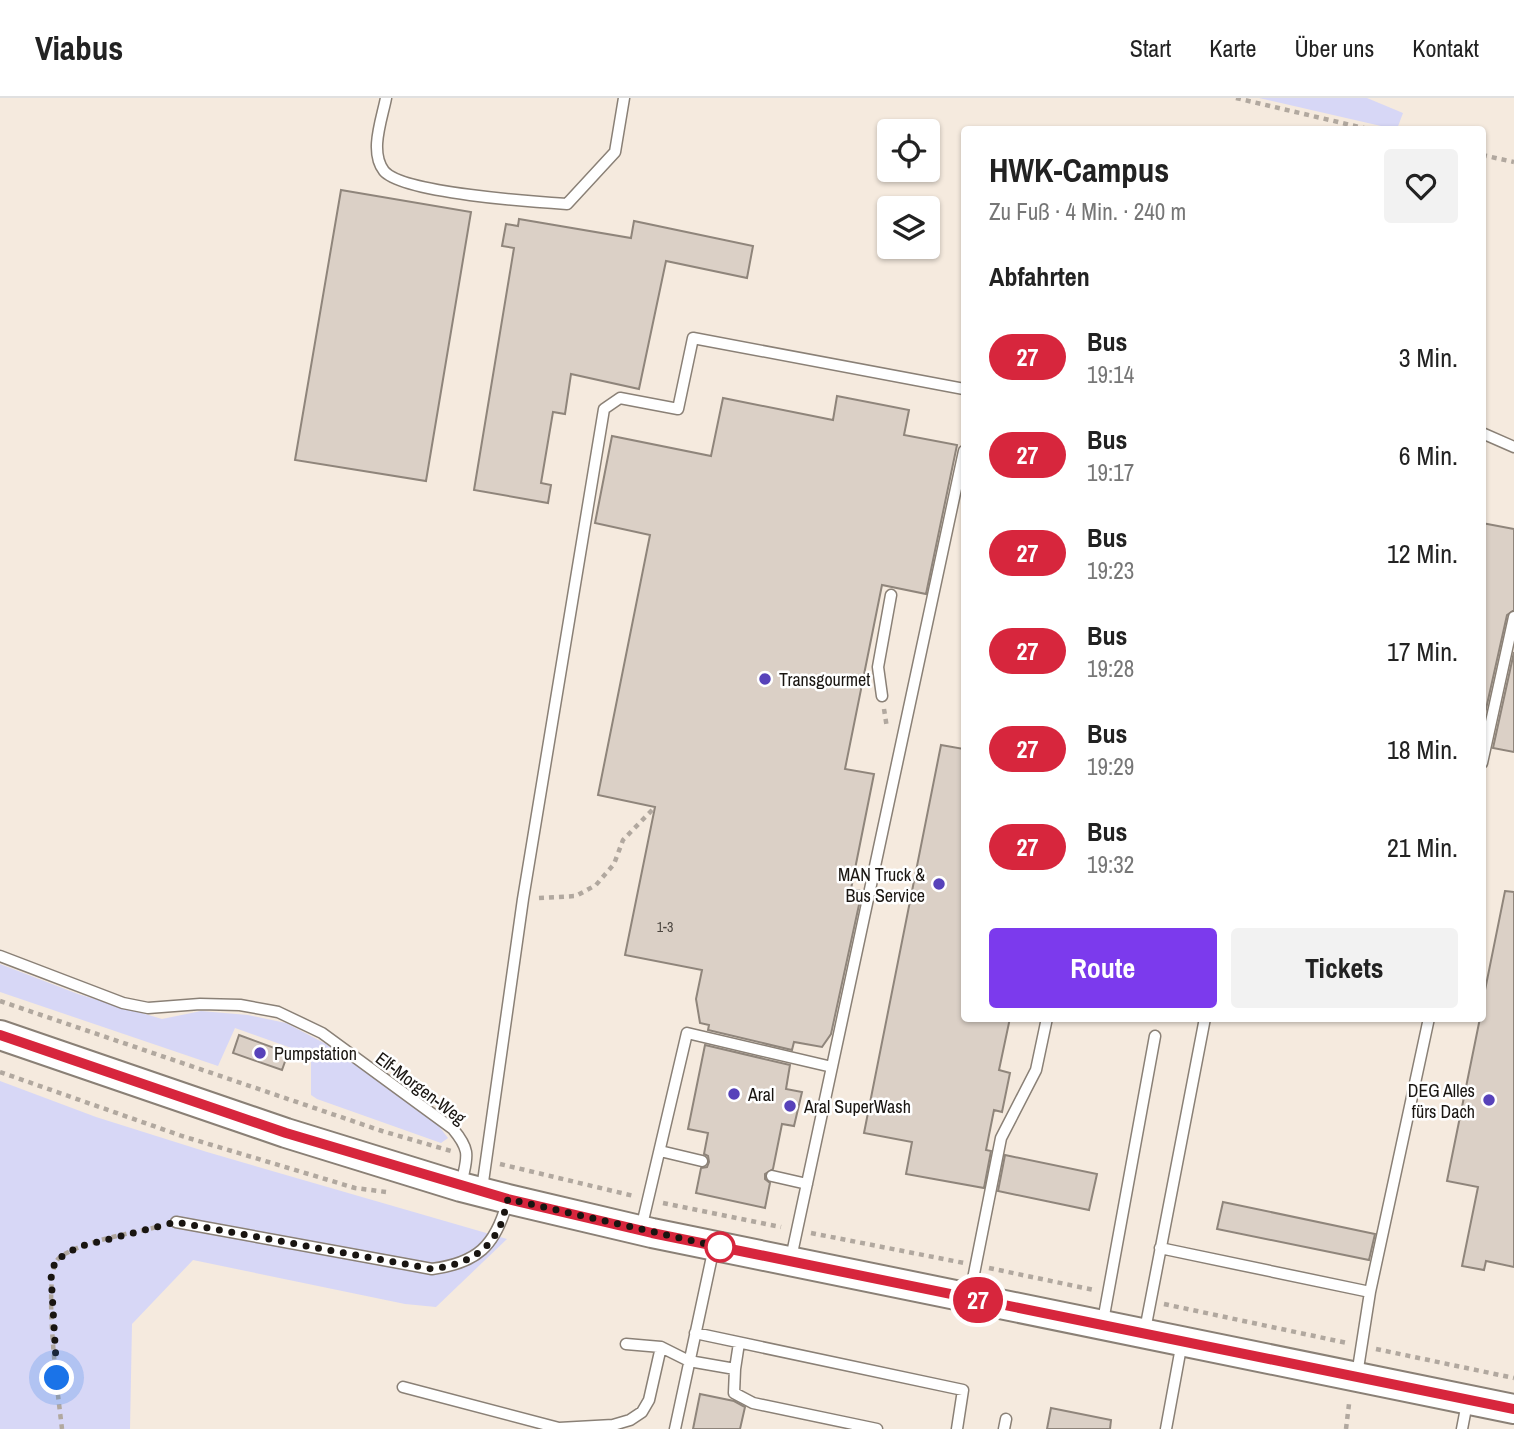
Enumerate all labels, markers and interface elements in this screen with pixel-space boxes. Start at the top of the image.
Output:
text: Viabus [35,26,123,70]
text: Start [1130,32,1171,64]
text: Karte [1209,32,1256,64]
text: Über uns [1294,32,1374,64]
text: Kontakt [1412,32,1479,64]
map controls [877,119,940,259]
button: locate [877,119,940,182]
text: HWK-Campus [989,148,1169,192]
button: heart [1384,149,1458,223]
button: layers [877,196,940,259]
text: Zu Fuß · 4 Min. · 240 m [989,196,1186,227]
text: Abfahrten [989,259,1090,294]
text: Bus [1087,324,1127,359]
text: 3 Min. [1399,340,1458,375]
text: 27 [1017,341,1038,373]
text: 19:14 [1087,359,1134,390]
text: Bus [1087,422,1127,457]
text: 6 Min. [1399,438,1458,473]
text: 27 [1017,439,1038,471]
text: 19:17 [1087,457,1134,488]
text: Bus [1087,520,1127,555]
text: 12 Min. [1387,536,1458,571]
text: 27 [1017,537,1038,569]
text: 19:23 [1087,555,1134,586]
text: Bus [1087,618,1127,653]
text: 17 Min. [1387,634,1458,669]
text: 27 [1017,635,1038,667]
text: 19:28 [1087,653,1134,684]
place label: Transgourmet [779,667,870,692]
marker: Transgourmet [757,671,773,687]
text: Bus [1087,716,1127,751]
text: 18 Min. [1387,732,1458,767]
text: 27 [1017,733,1038,765]
text: 19:29 [1087,751,1134,782]
text: Bus [1087,814,1127,849]
text: 21 Min. [1387,830,1458,865]
text: 27 [1017,831,1038,863]
text: 19:32 [1087,849,1134,880]
place label: MAN Truck & Bus Service [838,862,925,908]
marker: MAN Truck & Bus Service [931,876,947,892]
house number: 1-3 [657,918,673,936]
button: Route [989,928,1217,1008]
button: Tickets [1231,928,1458,1008]
place label: Pumpstation [274,1041,357,1066]
marker: Pumpstation [252,1045,268,1061]
street label: Elf-Morgen-Weg [371,1046,472,1131]
place label: DEG Alles fürs Dach [1408,1078,1475,1124]
place label: Aral [747,1082,774,1107]
marker: Aral [726,1086,742,1102]
marker: DEG Alles fürs Dach [1481,1092,1497,1108]
place label: Aral SuperWash [803,1094,911,1119]
marker: Aral SuperWash [782,1098,798,1114]
unlabelled marker [705,1232,735,1262]
line badge: 27 [946,1277,1010,1323]
text: 27 [967,1284,989,1316]
your location [39,1360,74,1395]

